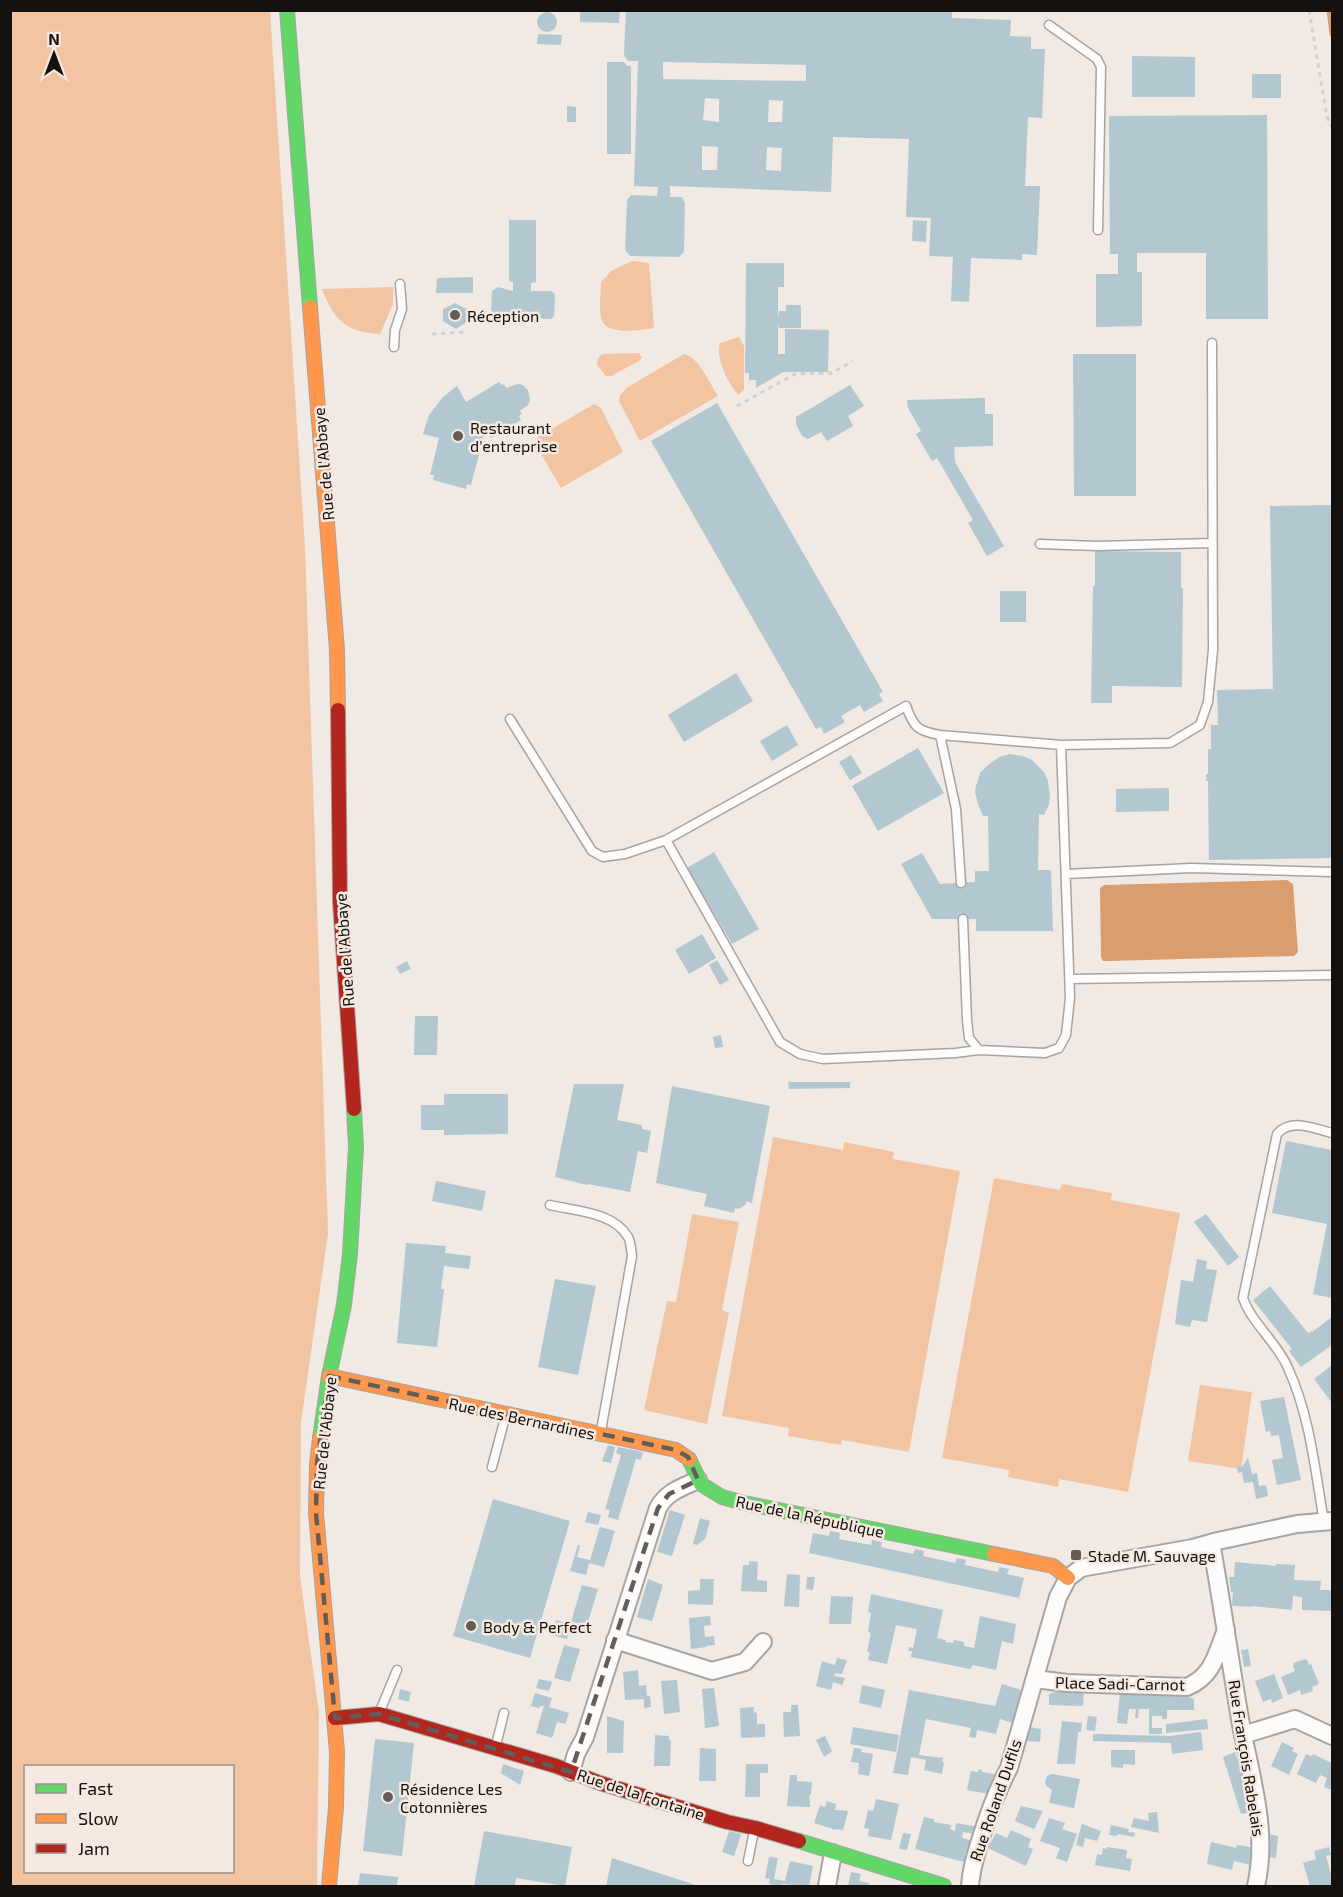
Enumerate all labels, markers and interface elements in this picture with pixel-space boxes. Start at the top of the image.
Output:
north arrow [24,24,84,84]
text: N [48,29,60,48]
place label: Réception [467,306,539,325]
marker: Réception [448,308,462,322]
street label: Rue de l'Abbaye [309,407,337,521]
place label: Restaurant d'entreprise [470,418,557,455]
marker: Restaurant d'entreprise [451,429,465,443]
street label: Rue de l'Abbaye [331,893,357,1007]
street label: Rue de l'Abbaye [309,1376,339,1490]
street label: Rue des Bernardines [447,1393,597,1443]
street label: Rue de la République [734,1491,886,1541]
place label: Stade M. Sauvage [1088,1546,1216,1565]
marker: Stade M. Sauvage [1069,1548,1083,1562]
place label: Body & Perfect [483,1617,592,1636]
marker: Body & Perfect [464,1619,478,1633]
street label: Place Sadi-Carnot [1055,1672,1185,1694]
street label: Rue François Rabelais [1224,1678,1269,1838]
street label: Rue Roland Dufils [965,1736,1025,1864]
street label: Rue de la Fontaine [575,1764,707,1824]
legend [24,1765,234,1873]
text: Fast [78,1777,113,1799]
place label: Résidence Les Cotonnières [400,1779,502,1816]
marker: Résidence Les Cotonnières [381,1790,395,1804]
text: Slow [78,1807,119,1829]
text: Jam [78,1837,110,1859]

